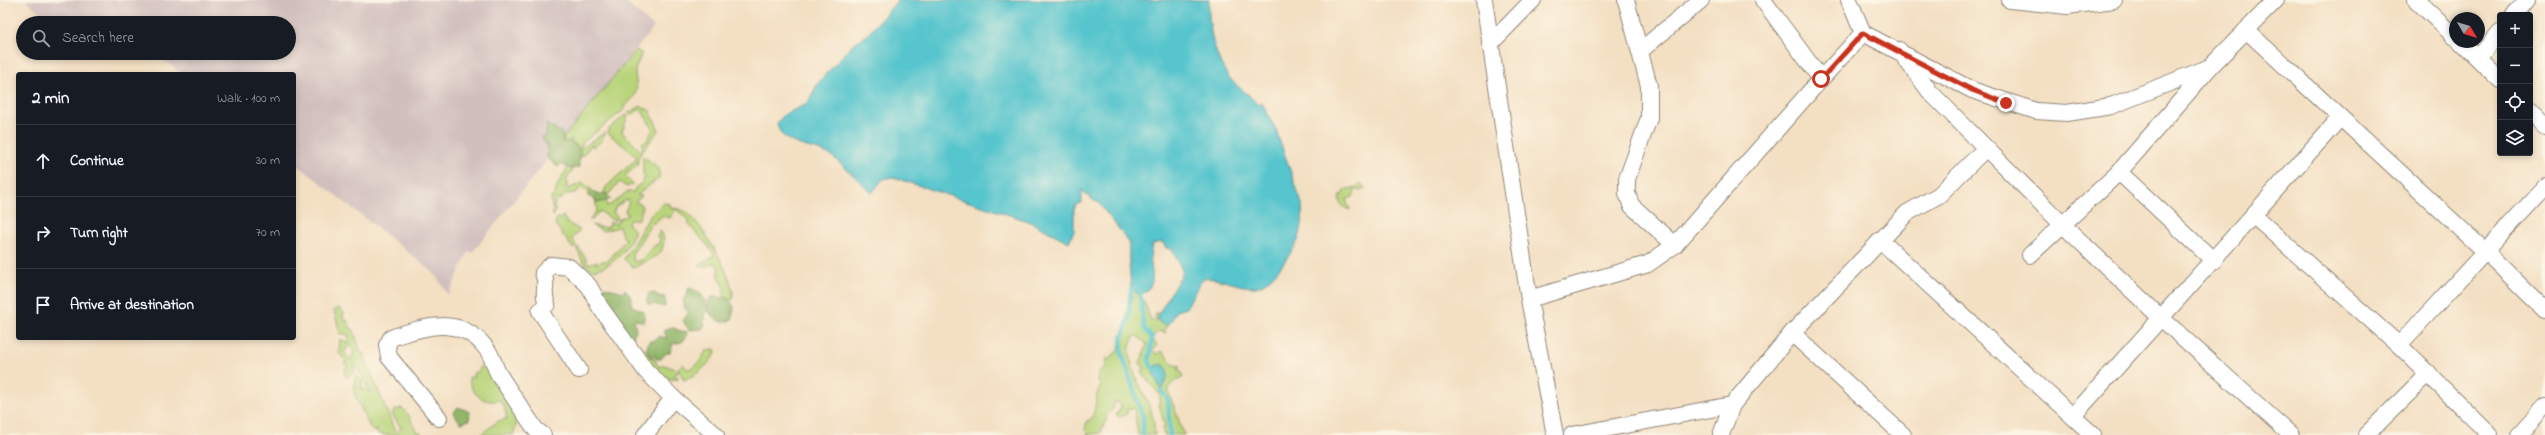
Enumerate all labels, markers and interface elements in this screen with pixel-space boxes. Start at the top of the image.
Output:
north arrow [2449,12,2485,48]
map controls [2497,12,2533,156]
button: + [2497,12,2533,48]
search box [16,16,296,60]
icon: search [30,27,52,49]
text: Search here [62,27,134,49]
button: − [2497,48,2533,84]
route start [1812,70,1830,88]
button: locate [2497,84,2533,120]
text: 2 min [32,86,69,111]
text: Walk · 100 m [217,89,280,108]
route end [1997,94,2015,112]
button: layers [2497,120,2533,156]
icon: ahead [32,150,54,172]
text: Continue [70,150,124,172]
text: 30 m [256,151,280,170]
icon: right [32,222,54,244]
text: Turn right [70,222,128,244]
text: 70 m [256,223,280,242]
icon: arrive [32,294,54,316]
text: Arrive at destination [70,294,194,316]

